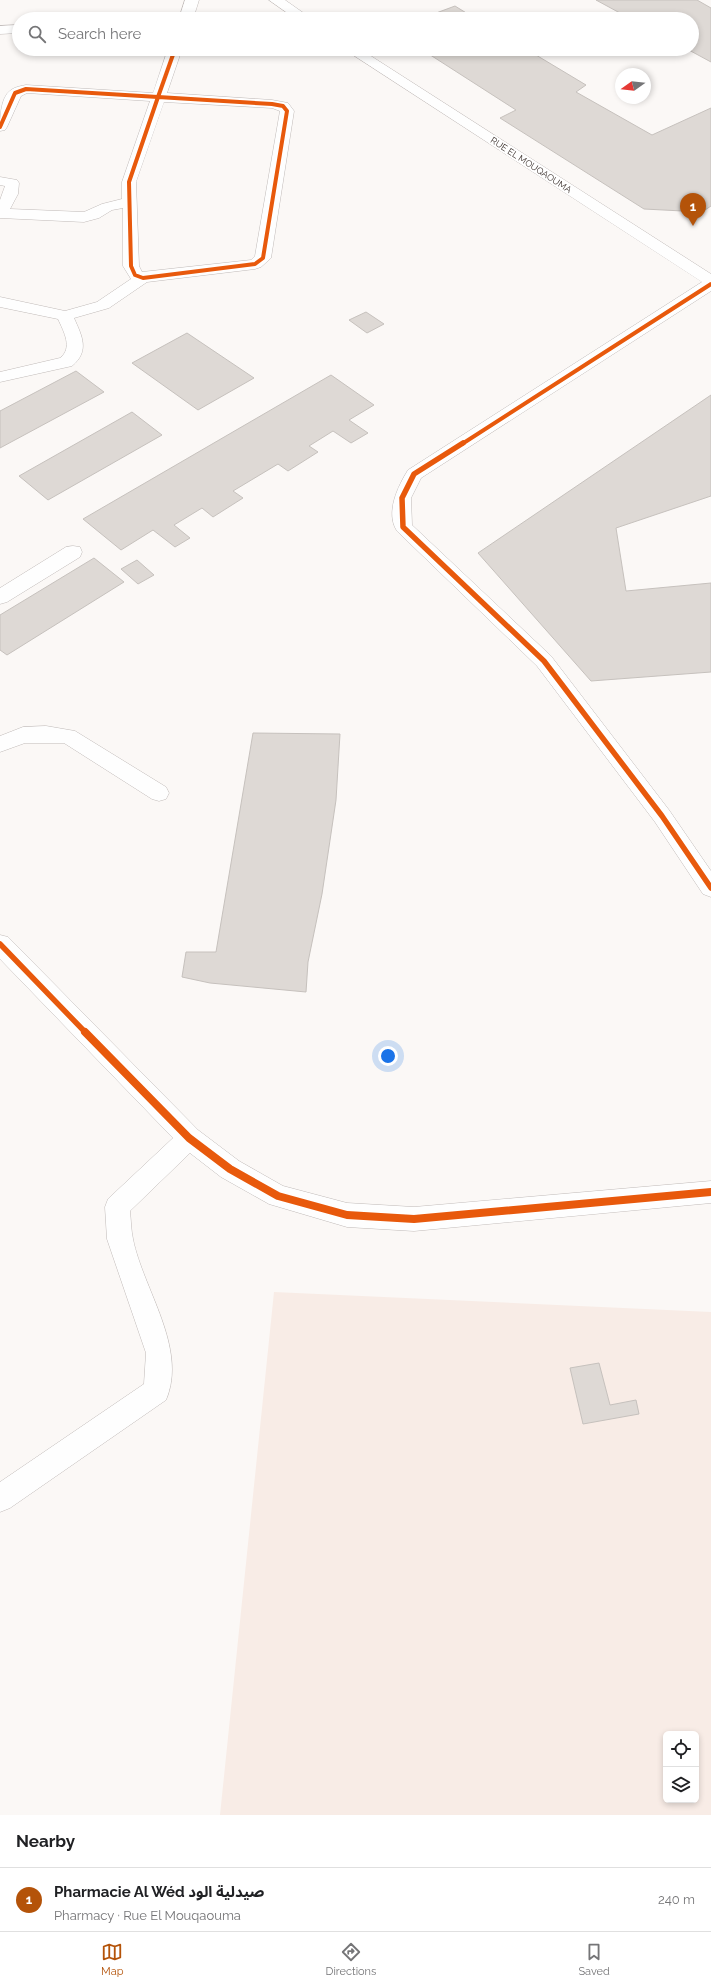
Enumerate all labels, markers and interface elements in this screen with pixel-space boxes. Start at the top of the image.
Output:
search box [12,12,699,56]
icon: search [26,23,48,45]
text: Search here [58,25,141,43]
north arrow [615,68,651,104]
street label: RUE EL MOUQAOUMA [489,135,573,195]
pin: 1 [680,193,706,226]
your location [378,1046,398,1066]
map controls [663,1731,699,1803]
button: locate [663,1731,699,1767]
button: layers [663,1767,699,1803]
text: Nearby [16,1831,75,1851]
text: Pharmacie Al Wéd صيدلية الود [54,1883,264,1901]
text: 1 [26,1892,32,1907]
text: 240 m [658,1892,695,1907]
text: Pharmacy · Rue El Mouqaouma [54,1908,241,1923]
tab: Map [101,1941,123,1978]
tab: Directions [326,1941,376,1978]
tab: Saved [578,1941,610,1978]

